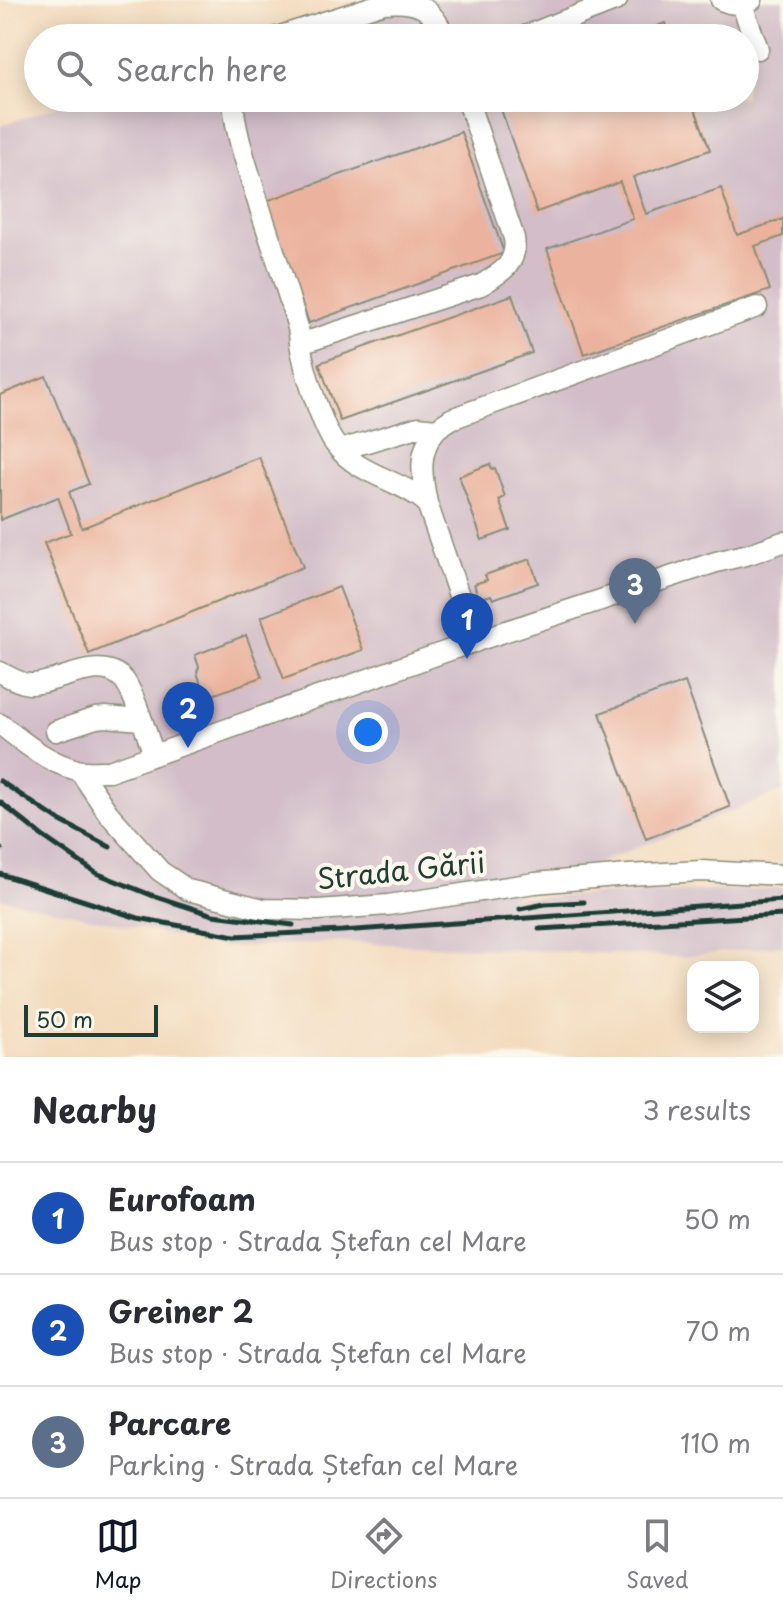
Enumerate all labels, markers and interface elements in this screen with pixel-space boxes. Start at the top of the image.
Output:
search box [24,24,759,112]
icon: search [52,46,96,90]
text: Search here [116,46,288,91]
pin: 3 [609,558,661,624]
pin: 1 [441,593,493,659]
pin: 2 [162,682,214,748]
your location [348,712,388,752]
street label: Strada Gării [315,839,487,900]
map controls [687,961,759,1033]
button: layers [687,961,759,1033]
scale bar [24,1001,158,1037]
text: 50 m [36,1002,93,1035]
text: Nearby [32,1083,157,1135]
text: 3 results [643,1090,751,1129]
text: Eurofoam [108,1176,256,1221]
text: 1 [52,1199,64,1238]
text: 50 m [684,1199,751,1238]
text: Bus stop · Strada Ștefan cel Mare [108,1221,527,1260]
text: Greiner 2 [108,1288,253,1333]
text: 2 [49,1311,67,1350]
text: 70 m [686,1311,751,1350]
text: Bus stop · Strada Ștefan cel Mare [108,1333,527,1372]
text: Parcare [108,1400,231,1445]
text: 3 [49,1423,67,1462]
text: 110 m [680,1423,751,1462]
text: Parking · Strada Ștefan cel Mare [108,1445,518,1484]
tab: Map [94,1514,141,1595]
tab: Directions [330,1514,437,1595]
tab: Saved [626,1514,689,1595]

